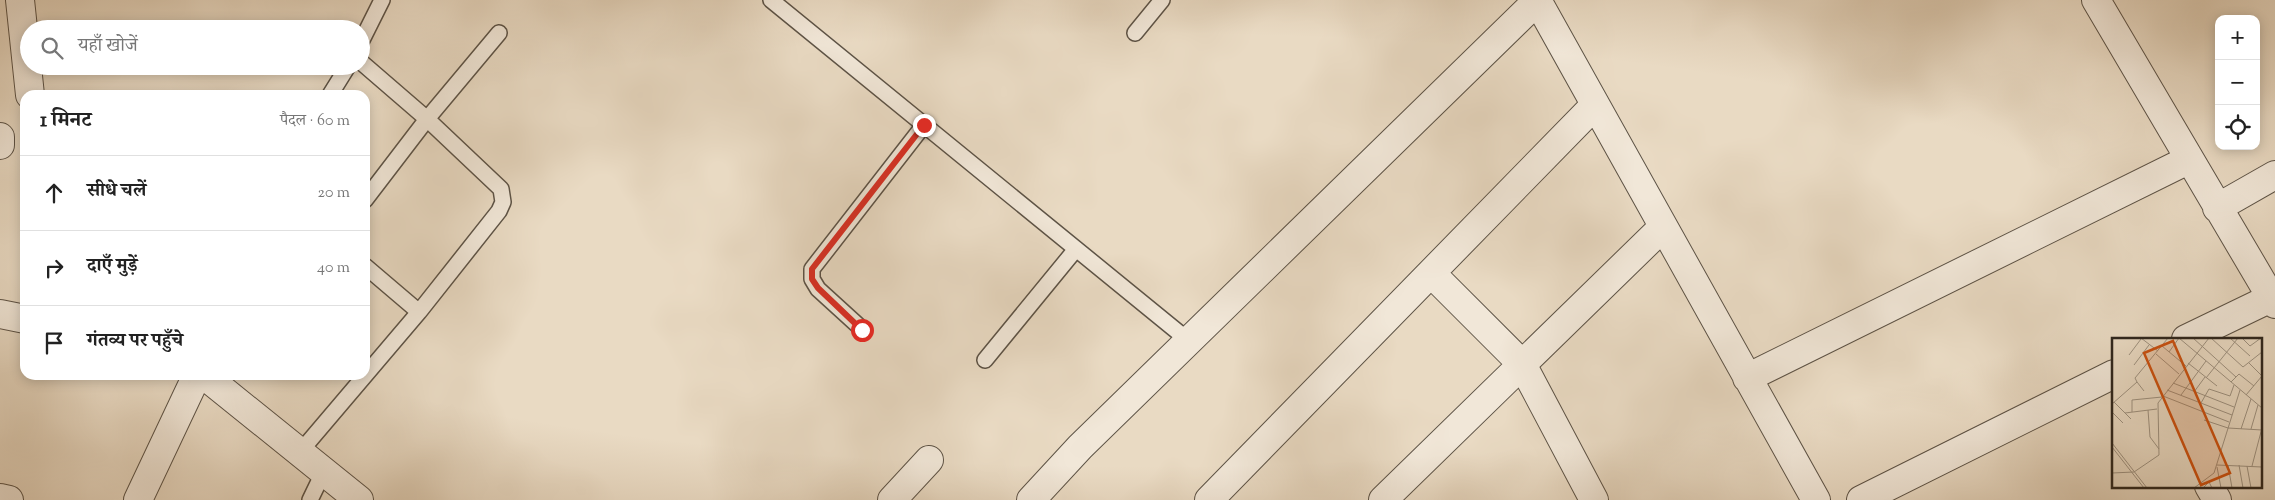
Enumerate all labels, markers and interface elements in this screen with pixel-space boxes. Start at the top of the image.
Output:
map controls [2215,15,2260,150]
button: + [2215,15,2260,60]
search box [20,20,370,75]
text: यहाँ खोजें [78,33,138,60]
icon: search [38,34,66,62]
button: − [2215,60,2260,105]
button: locate [2215,105,2260,150]
text: 1 मिनट [40,106,91,136]
text: पैदल · 60 m [280,110,350,133]
route end [913,114,936,137]
text: सीधे चलें [87,178,146,205]
icon: ahead [40,179,68,207]
text: 20 m [317,182,350,205]
text: दाएँ मुड़ें [87,253,138,280]
icon: right [40,254,68,282]
text: 40 m [317,257,350,280]
route start [851,319,874,342]
text: गंतव्य पर पहुँचे [87,328,183,355]
icon: arrive [40,329,68,357]
inset map [2112,338,2262,488]

